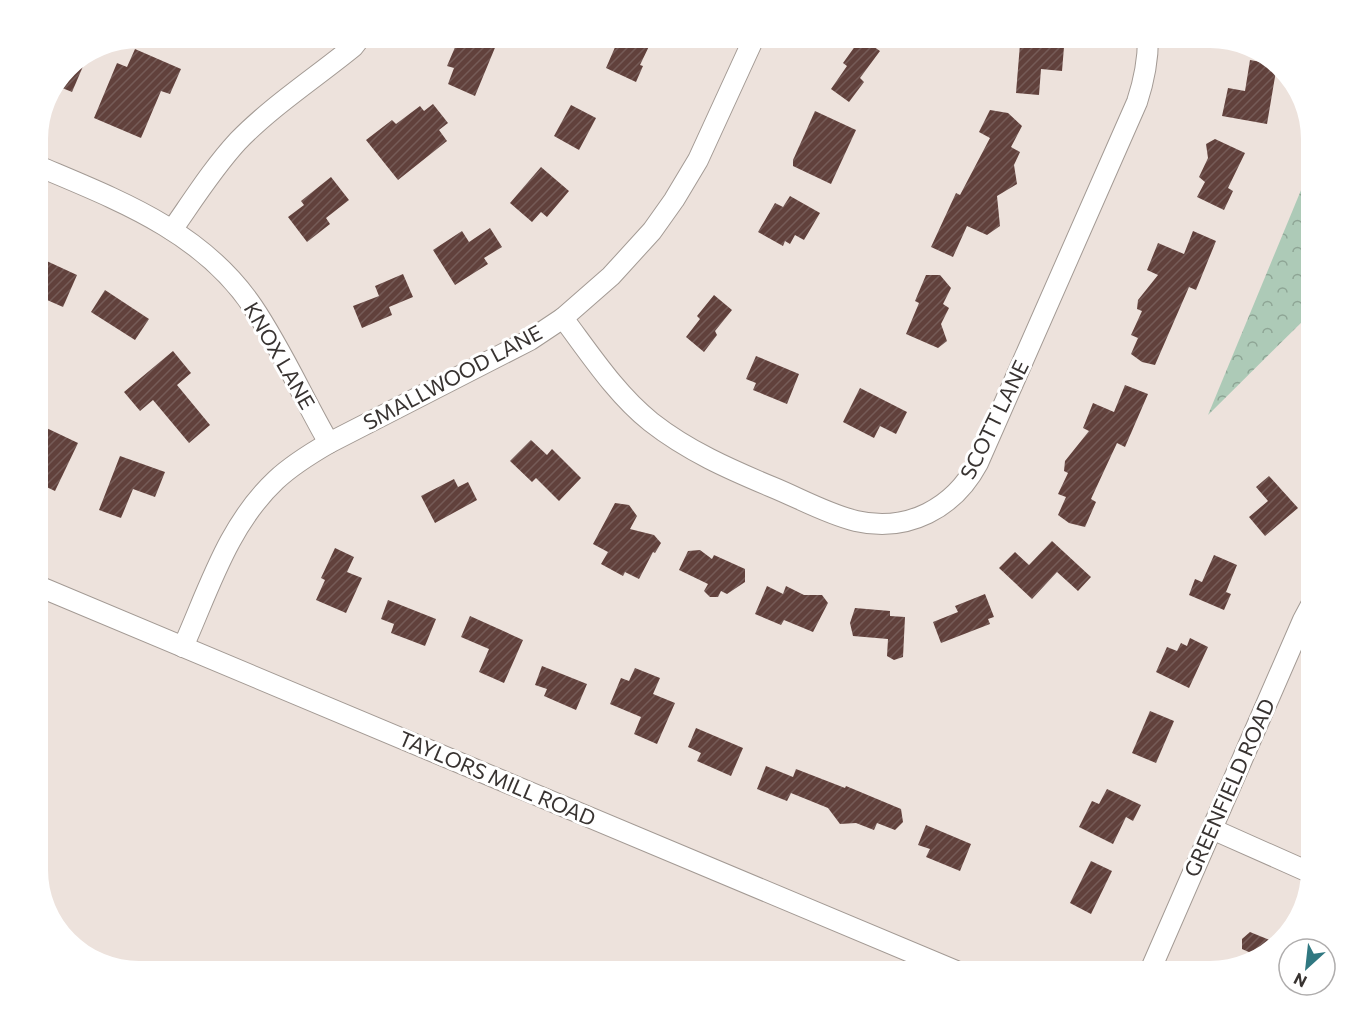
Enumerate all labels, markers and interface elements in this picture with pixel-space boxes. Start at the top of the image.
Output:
street label: KNOX LANE [240,297,321,413]
street label: SMALLWOOD LANE [359,319,546,434]
street label: SCOTT LANE [954,356,1033,483]
street label: GREENFIELD ROAD [1178,694,1279,880]
street label: TAYLORS MILL ROAD [395,725,600,830]
north arrow [1277,937,1337,997]
text: N [1290,970,1310,992]

